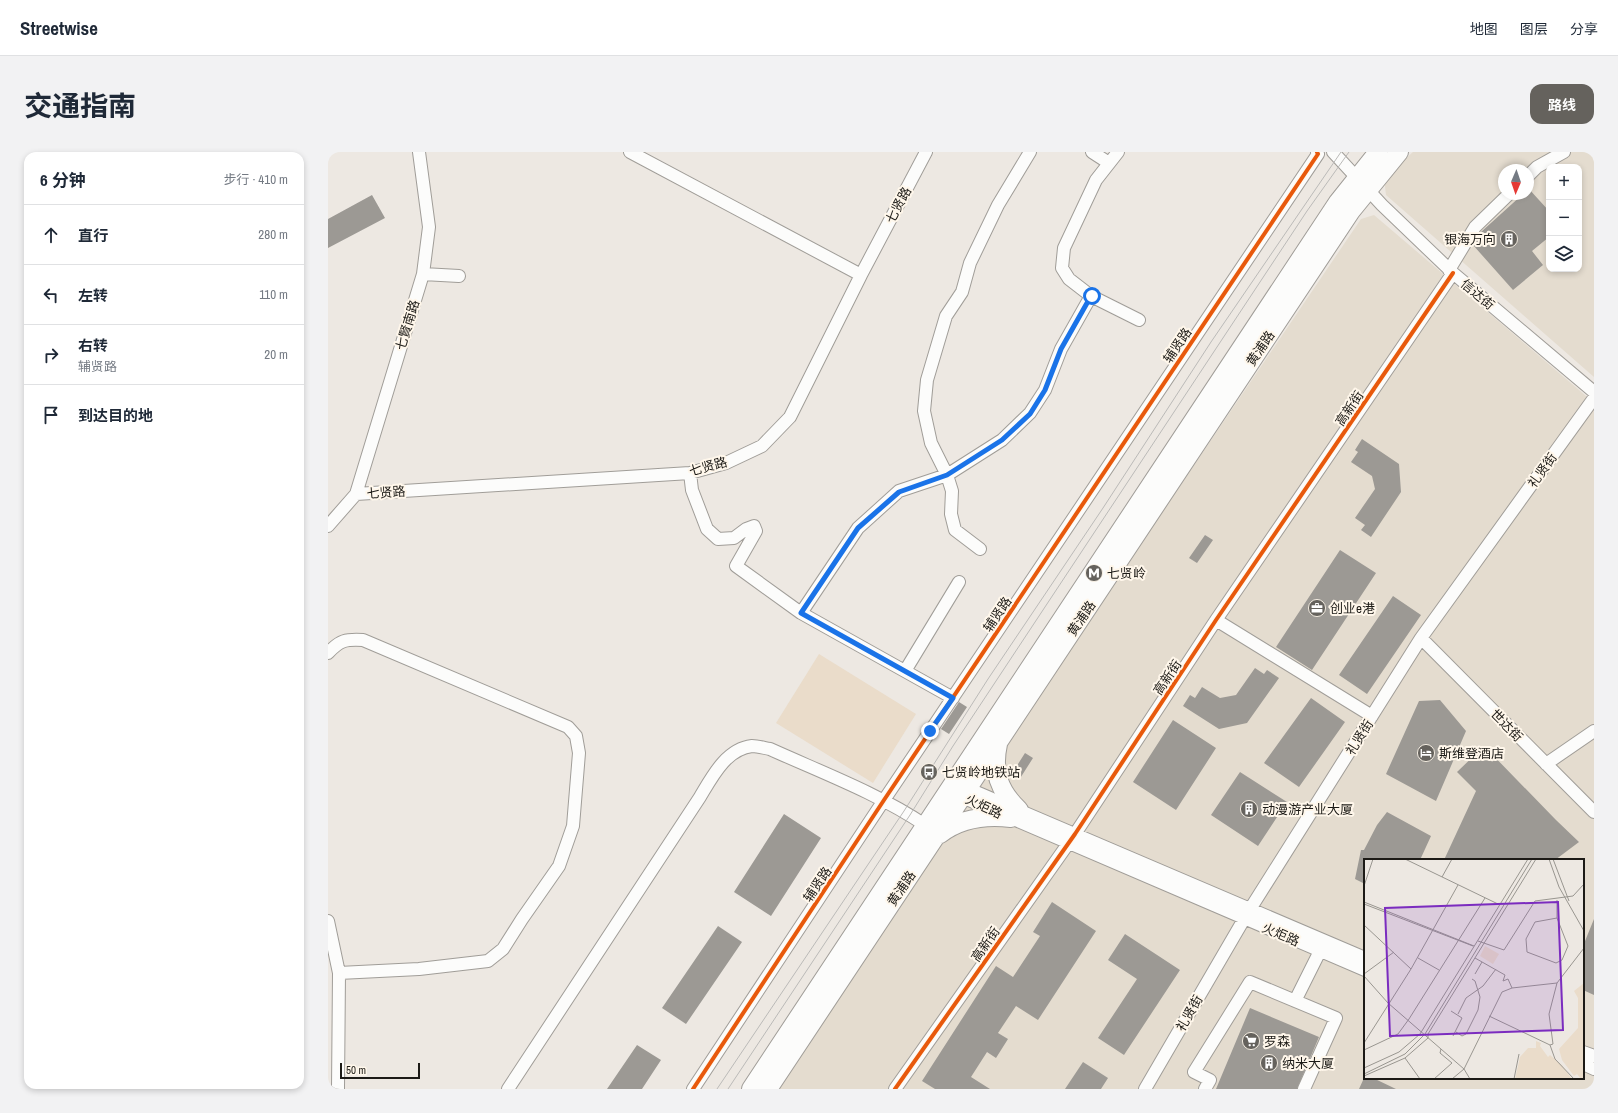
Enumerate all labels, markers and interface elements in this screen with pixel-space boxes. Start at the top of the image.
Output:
text: Streetwise [20,15,98,41]
text: 地图 [1470,20,1498,38]
text: 图层 [1520,20,1548,38]
text: 分享 [1570,20,1598,38]
button: 路线 [1530,84,1594,124]
text: 交通指南 [24,87,136,125]
north arrow [1498,164,1534,200]
map controls [1546,164,1582,272]
button: + [1546,164,1582,200]
text: 6 分钟 [40,168,86,191]
text: 步行 · 410 m [223,171,288,188]
street label: 七贤路 [882,184,915,226]
button: − [1546,200,1582,236]
icon: ahead [40,224,62,246]
text: 直行 [78,225,108,246]
text: 280 m [258,226,288,243]
building icon: 银海万向 [1499,229,1519,249]
place label: 银海万向 [1444,231,1496,248]
button: layers [1546,236,1582,272]
street label: 信达街 [1457,275,1498,313]
icon: left [40,284,62,306]
text: 左转 [78,285,108,306]
text: 110 m [259,286,288,303]
route start [1083,287,1101,305]
street label: 七賢南路 [392,298,423,353]
street label: 辅贤路 [1159,324,1195,366]
street label: 黄浦路 [1242,327,1278,369]
text: 右转 [78,335,108,356]
icon: right [40,344,62,366]
text: 20 m [264,346,288,363]
text: 辅贤路 [78,358,117,375]
street label: 高新街 [1331,387,1367,429]
icon: arrive [40,404,62,426]
text: 到达目的地 [78,405,153,426]
street label: 礼贤街 [1524,450,1561,491]
street label: 七贤路 [687,453,729,480]
street label: 七贤路 [366,483,406,502]
metro station icon: 七贤岭 [1084,563,1104,583]
place label: 七贤岭 [1107,565,1146,582]
street label: 辅贤路 [979,593,1015,635]
street label: 黄浦路 [1063,597,1099,639]
office icon: 创业e港 [1307,598,1327,618]
place label: 创业e港 [1330,600,1375,617]
street label: 高新街 [1149,656,1185,698]
street label: 世达街 [1487,706,1526,745]
street label: 礼贤街 [1342,716,1377,758]
route end [921,722,939,740]
hotel icon: 斯维登酒店 [1416,743,1436,763]
place label: 斯维登酒店 [1439,745,1504,762]
bus stop icon: 七贤岭地铁站 [919,762,939,782]
place label: 七贤岭地铁站 [942,764,1020,781]
street label: 火炬路 [963,791,1005,822]
building icon: 动漫游产业大厦 [1239,799,1259,819]
place label: 动漫游产业大厦 [1262,801,1353,818]
inset map [1364,859,1584,1079]
street label: 辅贤路 [799,863,835,905]
street label: 黄浦路 [883,867,919,909]
street label: 火炬路 [1260,919,1302,950]
street label: 高新街 [967,923,1004,965]
street label: 礼贤街 [1172,992,1207,1034]
supermarket icon: 罗森 [1241,1031,1261,1051]
place label: 罗森 [1264,1033,1290,1050]
building icon: 纳米大厦 [1259,1053,1279,1073]
place label: 纳米大厦 [1282,1055,1334,1072]
scale bar [340,1061,420,1080]
text: 50 m [346,1063,366,1077]

